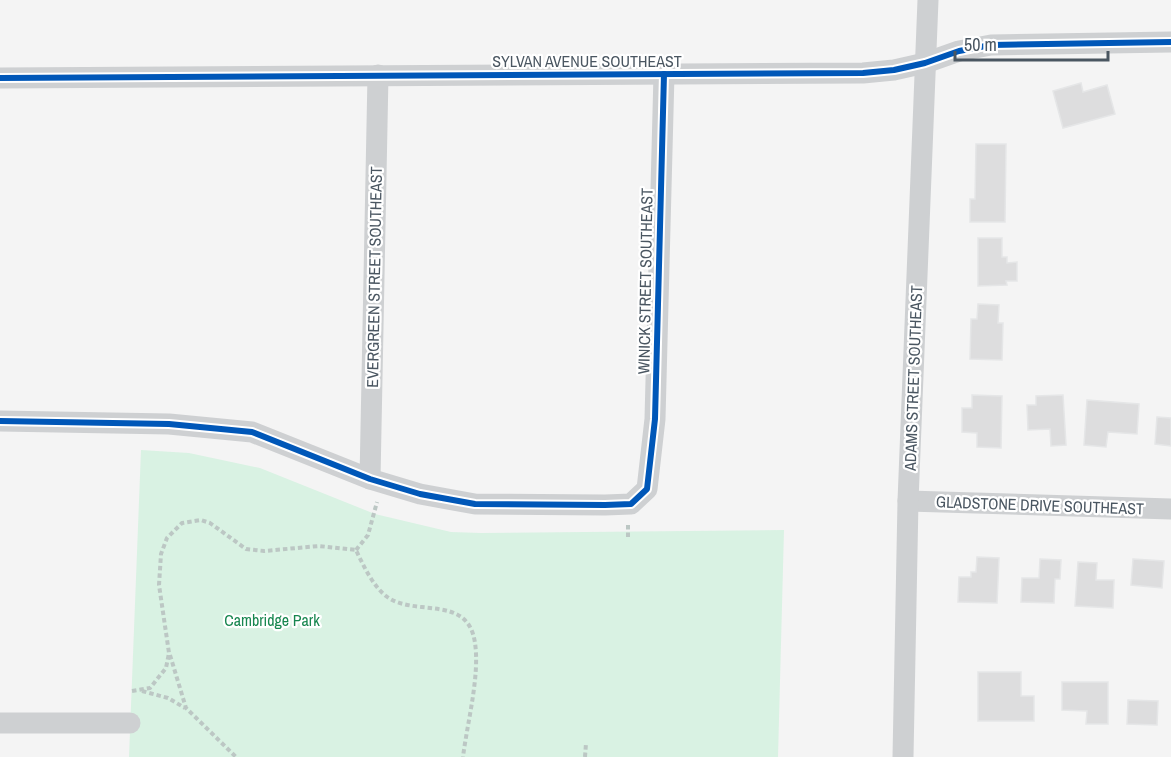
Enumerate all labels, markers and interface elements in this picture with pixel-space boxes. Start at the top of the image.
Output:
scale bar [955,24,1108,62]
text: 50 m [964,32,997,57]
street label: SYLVAN AVENUE SOUTHEAST [492,50,682,72]
street label: EVERGREEN STREET SOUTHEAST [361,166,387,388]
street label: WINICK STREET SOUTHEAST [632,188,658,374]
street label: ADAMS STREET SOUTHEAST [899,285,927,472]
street label: GLADSTONE DRIVE SOUTHEAST [936,490,1144,520]
park label: Cambridge Park [224,609,320,631]

